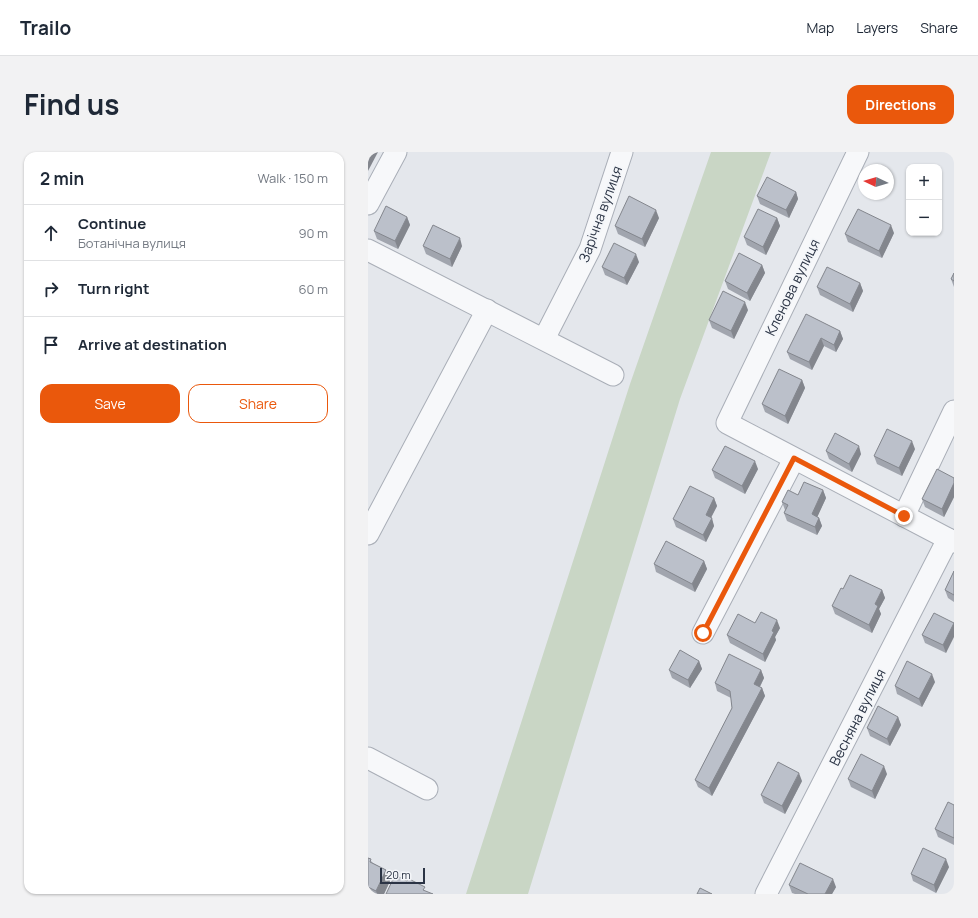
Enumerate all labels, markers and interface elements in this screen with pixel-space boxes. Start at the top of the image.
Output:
text: Trailo [20,15,71,41]
text: Map [806,18,834,37]
text: Layers [856,18,898,37]
text: Share [920,18,958,37]
text: Find us [24,85,119,123]
button: Directions [847,85,954,124]
street label: Зарічна вулиця [574,163,626,265]
north arrow [858,164,894,200]
map controls [906,164,942,236]
button: + [906,164,942,200]
text: 2 min [40,167,84,190]
text: Walk · 150 m [257,169,328,187]
button: − [906,200,942,236]
text: Continue [78,213,146,234]
icon: ahead [40,222,62,244]
text: 90 m [298,224,328,242]
text: Ботанічна вулиця [78,234,186,252]
street label: Кленова вулиця [760,235,824,339]
icon: right [40,278,62,300]
text: Turn right [78,278,149,299]
text: 60 m [298,280,328,298]
icon: arrive [40,334,62,356]
text: Arrive at destination [78,334,227,355]
button: Save [40,384,180,423]
button: Share [188,384,328,423]
route end [895,507,913,525]
route start [694,624,712,642]
street label: Весняна вулиця [824,665,890,769]
scale bar [380,866,425,885]
text: 20 m [386,867,411,882]

